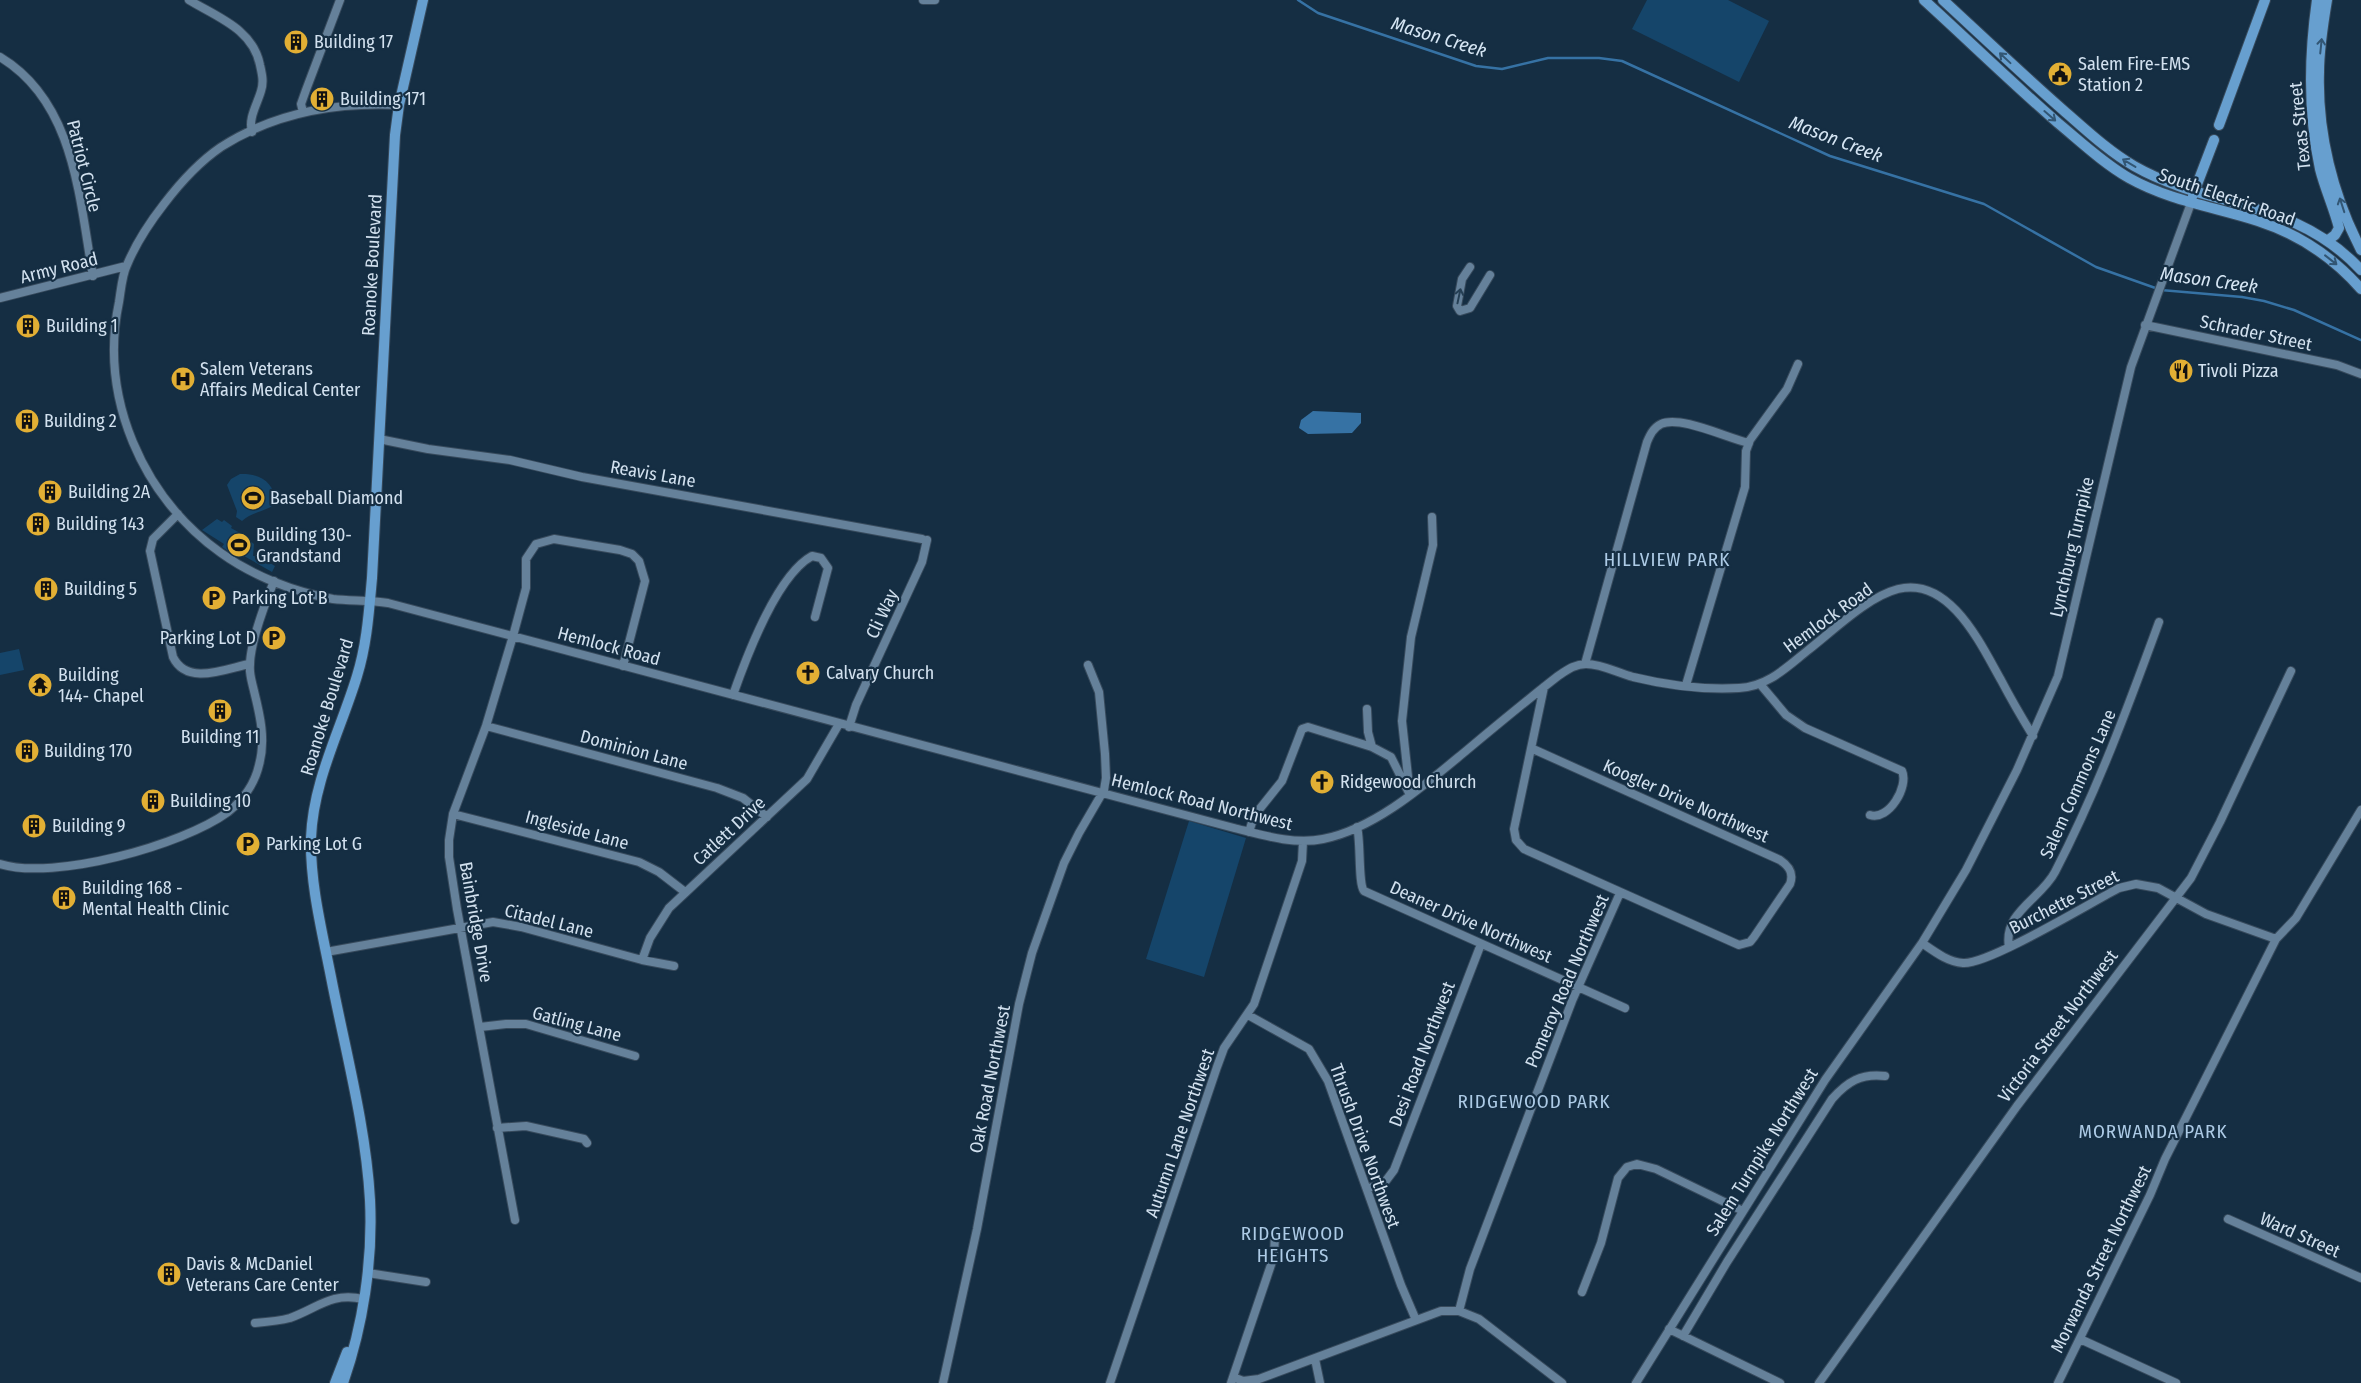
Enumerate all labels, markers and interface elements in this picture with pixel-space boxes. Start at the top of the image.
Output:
water label: Mason Creek [1389,12,1489,62]
building icon: Building 17 [283,29,309,55]
place label: Building 17 [314,31,393,53]
one-way arrow [2316,38,2326,54]
one-way arrow [1999,52,2012,64]
place label: Salem Fire-EMS Station 2 [2078,53,2190,96]
public building icon: Salem Fire-EMS Station 2 [2047,61,2073,87]
street label: Texas Street [2284,81,2316,171]
building icon: Building 171 [309,86,335,112]
place label: Building 171 [340,88,426,110]
one-way arrow [2043,110,2056,121]
water label: Mason Creek [1786,111,1886,167]
street label: Patriot Circle [62,118,106,215]
one-way arrow [2123,158,2137,168]
street label: South Electric Road [2156,163,2298,231]
street label: Roanoke Boulevard [357,193,387,337]
one-way arrow [2336,198,2346,214]
street label: Army Road [18,248,100,288]
one-way arrow [2325,255,2338,266]
water label: Mason Creek [2159,262,2259,298]
one-way arrow [1455,288,1464,304]
street label: Schrader Street [2198,310,2314,356]
building icon: Building 1 [15,313,41,339]
place label: Building 1 [46,315,118,337]
place label: Salem Veterans Affairs Medical Center [200,358,361,401]
restaurant icon: Tivoli Pizza [2168,358,2194,384]
place label: Tivoli Pizza [2198,360,2279,382]
hospital icon: Salem Veterans Affairs Medical Center [170,366,196,392]
building icon: Building 2 [14,408,40,434]
place label: Building 2 [44,410,117,432]
street label: Reavis Lane [609,456,698,492]
street label: Lynchburg Turnpike [2045,475,2099,619]
building icon: Building 2A [37,479,63,505]
place label: Building 2A [68,481,151,503]
sports icon: Baseball Diamond [240,485,266,511]
place label: Baseball Diamond [270,487,403,509]
building icon: Building 143 [25,511,51,537]
place label: Building 143 [56,513,144,535]
place label: Building 130- Grandstand [256,524,352,567]
sports icon: Building 130- Grandstand [226,532,252,558]
district label: HILLVIEW PARK [1604,548,1730,571]
building icon: Building 5 [33,576,59,602]
place label: Building 5 [64,578,137,600]
street label: Hemlock Road [1779,578,1877,658]
parking icon: Parking Lot B [201,585,227,611]
street label: Cli Way [861,586,903,642]
place label: Parking Lot B [232,587,328,609]
street label: Hemlock Road [555,622,663,670]
parking icon: Parking Lot D [261,625,287,651]
place label: Parking Lot D [160,627,256,649]
street label: Roanoke Boulevard [296,636,358,778]
church icon: Calvary Church [795,660,821,686]
place label: Calvary Church [826,662,934,684]
place label: Building 144- Chapel [58,664,144,707]
temple icon: Building 144- Chapel [27,672,53,698]
building icon: Building 11 [207,698,233,724]
street label: Salem Commons Lane [2035,706,2121,862]
street label: Dominion Lane [578,725,690,775]
place label: Building 11 [181,726,259,748]
building icon: Building 170 [14,738,40,764]
place label: Building 170 [44,740,132,762]
street label: Koogler Drive Northwest [1600,754,1773,848]
street label: Hemlock Road Northwest [1109,769,1295,835]
church icon: Ridgewood Church [1309,769,1335,795]
place label: Ridgewood Church [1340,771,1477,793]
building icon: Building 10 [140,788,166,814]
place label: Building 10 [170,790,251,812]
street label: Catlett Drive [688,792,770,870]
street label: Ingleside Lane [523,806,631,854]
building icon: Building 9 [21,813,47,839]
place label: Building 9 [52,815,126,837]
parking icon: Parking Lot G [235,831,261,857]
place label: Parking Lot G [266,833,362,855]
street label: Bainbridge Drive [455,860,497,984]
street label: Burchette Street [2006,865,2123,939]
street label: Deaner Drive Northwest [1386,876,1556,968]
place label: Building 168 - Mental Health Clinic [82,877,229,920]
building icon: Building 168 - Mental Health Clinic [51,885,77,911]
street label: Pomeroy Road Northwest [1520,891,1614,1071]
street label: Citadel Lane [502,899,596,943]
street label: Victoria Street Northwest [1994,945,2123,1107]
street label: Desi Road Northwest [1384,978,1460,1130]
street label: Gatling Lane [530,1002,624,1046]
street label: Oak Road Northwest [965,1003,1015,1155]
street label: Autumn Lane Northwest [1141,1045,1219,1220]
street label: Thrush Drive Northwest [1325,1061,1405,1231]
street label: Salem Turnpike Northwest [1701,1064,1823,1240]
district label: RIDGEWOOD PARK [1458,1090,1610,1113]
district label: MORWANDA PARK [2079,1120,2227,1143]
street label: Morwanda Street Northwest [2046,1162,2156,1356]
street label: Ward Street [2256,1208,2344,1263]
district label: RIDGEWOOD HEIGHTS [1241,1222,1345,1267]
place label: Davis & McDaniel Veterans Care Center [186,1253,339,1296]
building icon: Davis & McDaniel Veterans Care Center [156,1261,182,1287]

